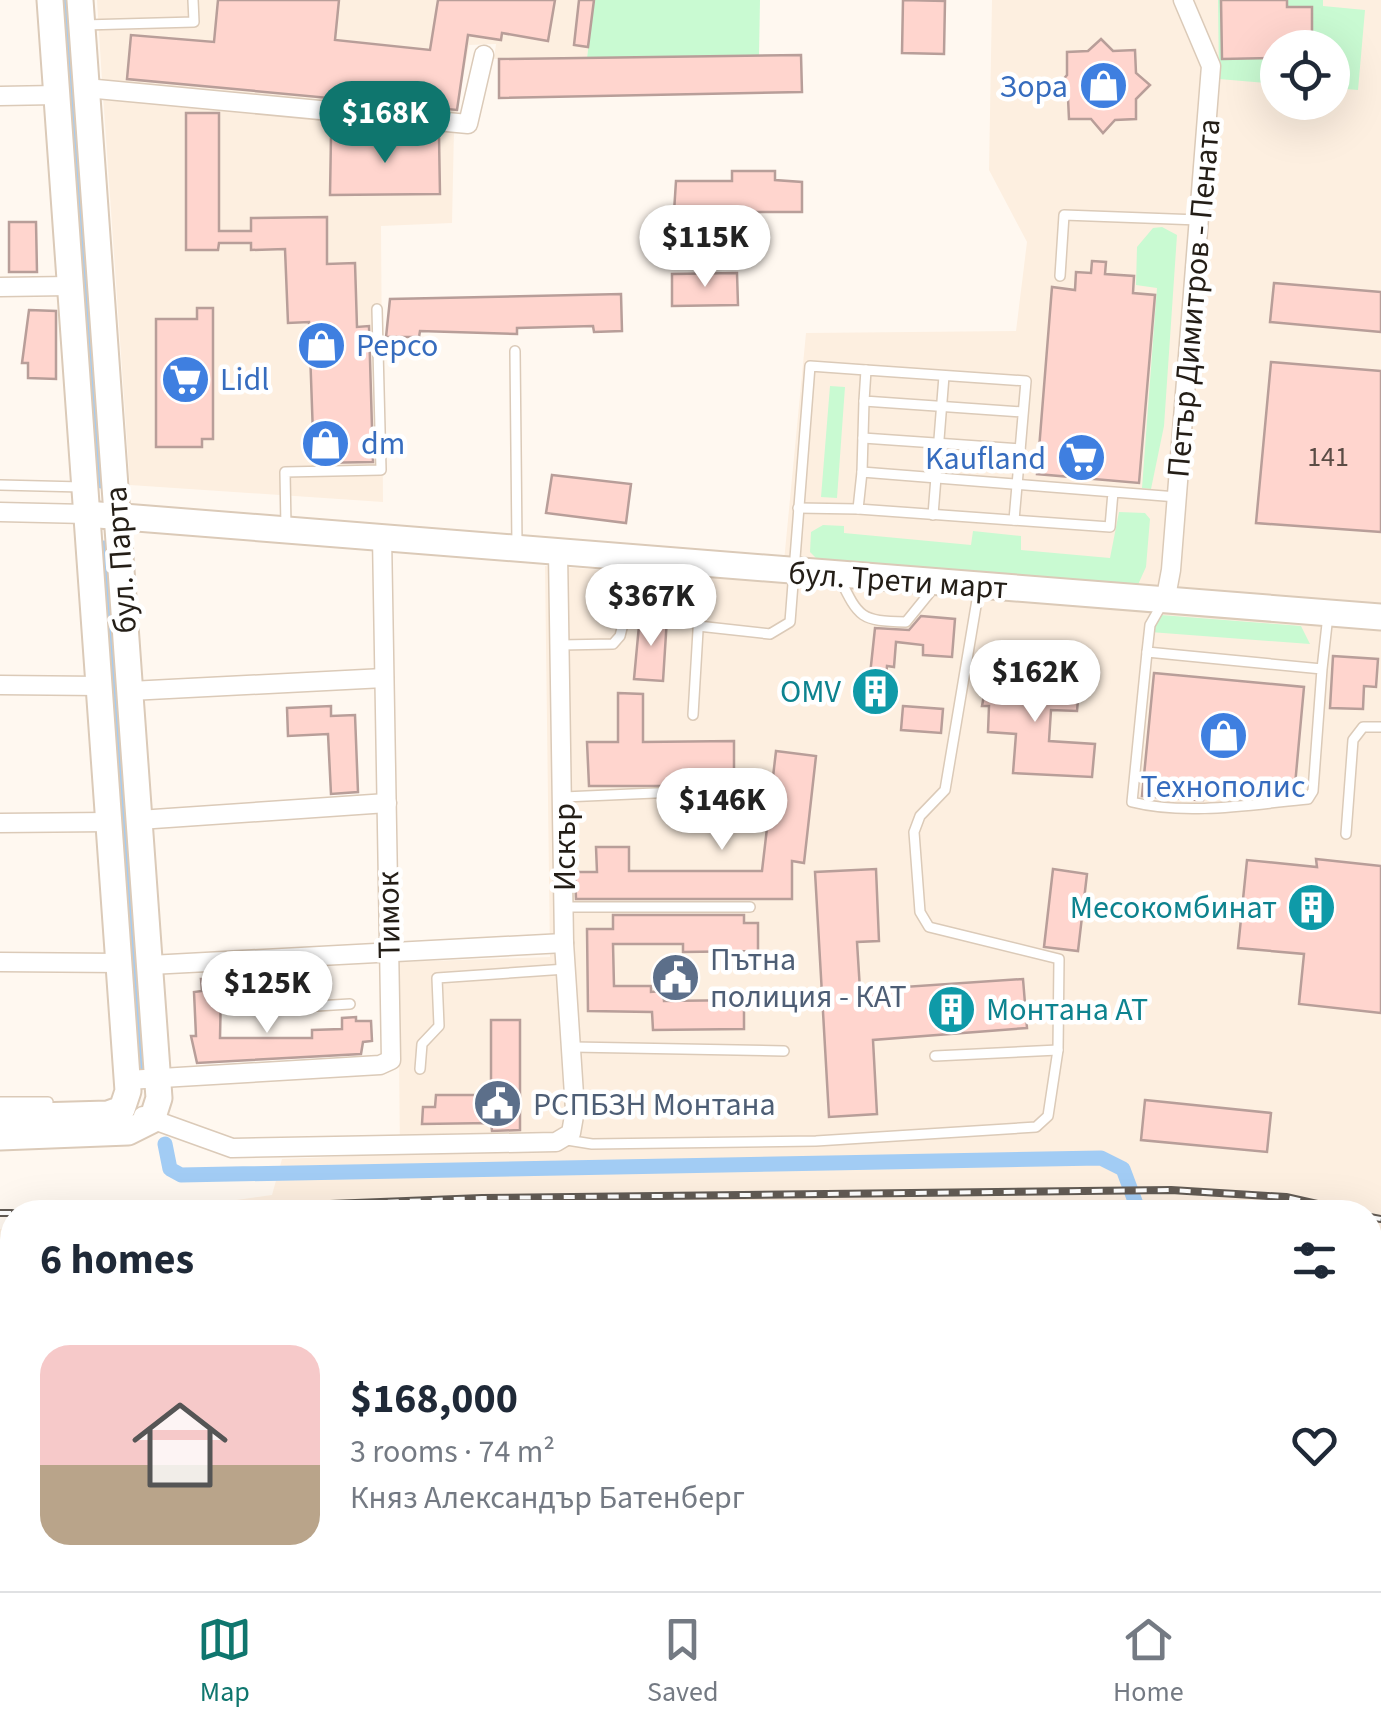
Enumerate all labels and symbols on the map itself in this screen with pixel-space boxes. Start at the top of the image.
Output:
shop icon: Зора [1077,60,1129,112]
place label: Зора [1000,64,1068,110]
pin: $168K [315,81,455,166]
street label: Петър Димитров - Пената [1155,117,1233,479]
pin: $115K [635,205,775,290]
shop icon: Pepco [295,319,347,371]
place label: Pepco [356,323,438,369]
supermarket icon: Lidl [159,353,211,405]
place label: Lidl [220,357,269,403]
shop icon: dm [300,417,352,469]
place label: dm [361,421,405,467]
supermarket icon: Kaufland [1055,432,1107,484]
place label: Kaufland [925,436,1046,482]
house number: 141 [1307,437,1349,477]
street label: бул. Парта [93,485,149,635]
street label: бул. Трети март [787,550,1009,612]
pin: $367K [581,564,721,649]
pin: $162K [965,640,1105,725]
building icon: OMV [850,665,902,717]
place label: OMV [780,669,842,715]
shop icon: Технополис [1197,710,1249,762]
place label: Технополис [1141,764,1305,810]
pin: $146K [652,768,792,853]
street label: Искър [542,803,588,891]
street label: Тимок [365,871,413,959]
building icon: Месокомбинат [1286,881,1338,933]
place label: Месокомбинат [1070,885,1277,931]
place label: Пътна полиция - КАТ [710,937,907,1020]
pin: $125K [197,951,337,1036]
public building icon: Пътна полиция - КАТ [649,951,701,1003]
building icon: Монтана АТ [925,983,977,1035]
place label: Монтана АТ [986,987,1148,1033]
public building icon: РСПБЗН Монтана [472,1078,524,1130]
place label: РСПБЗН Монтана [533,1082,776,1128]

